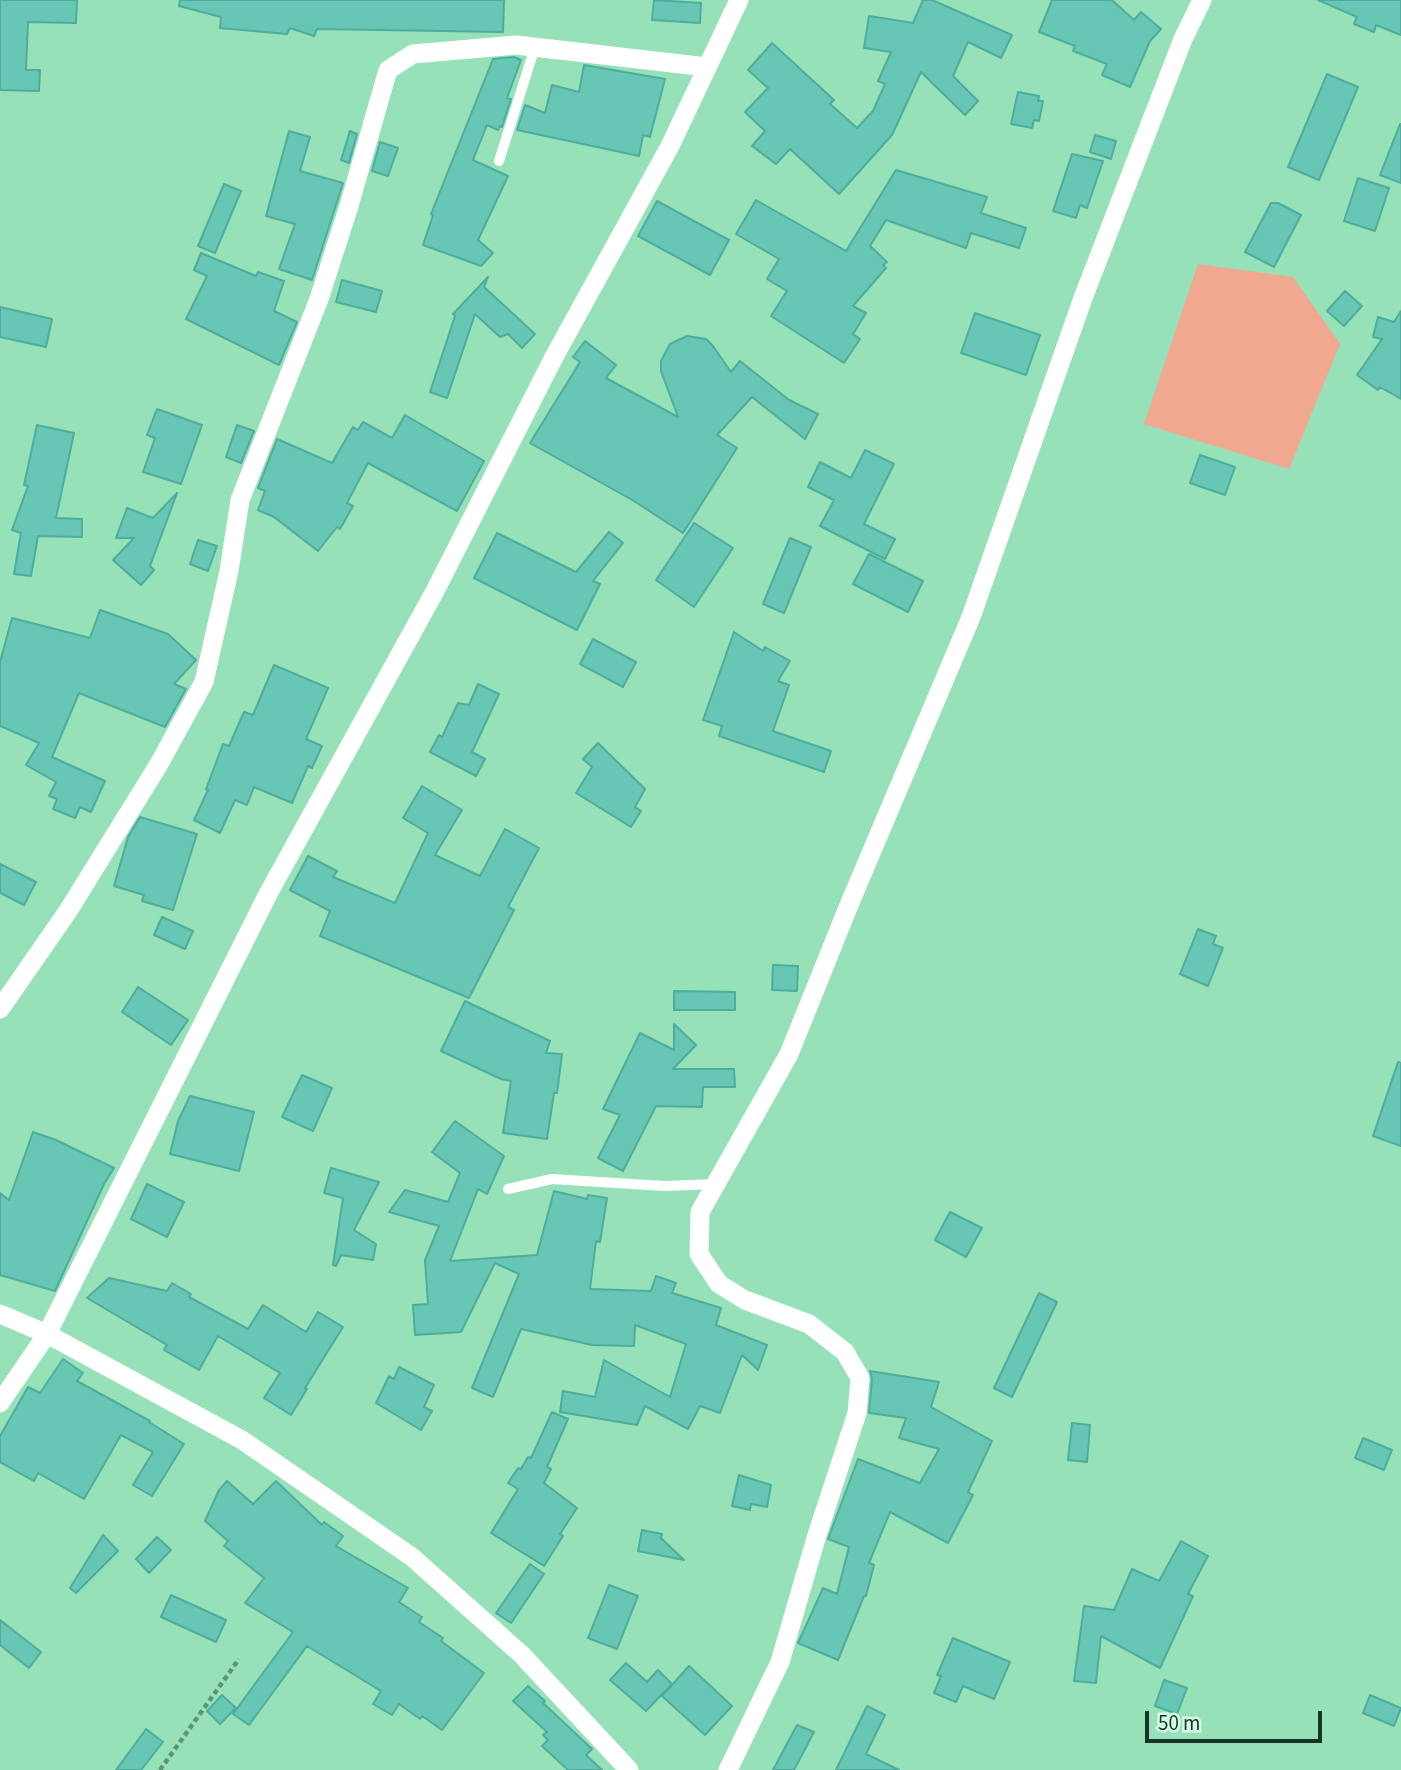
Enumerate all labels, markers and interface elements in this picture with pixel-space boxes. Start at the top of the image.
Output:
scale bar [1149,1696,1326,1740]
text: 50 m [1158,1708,1200,1738]

